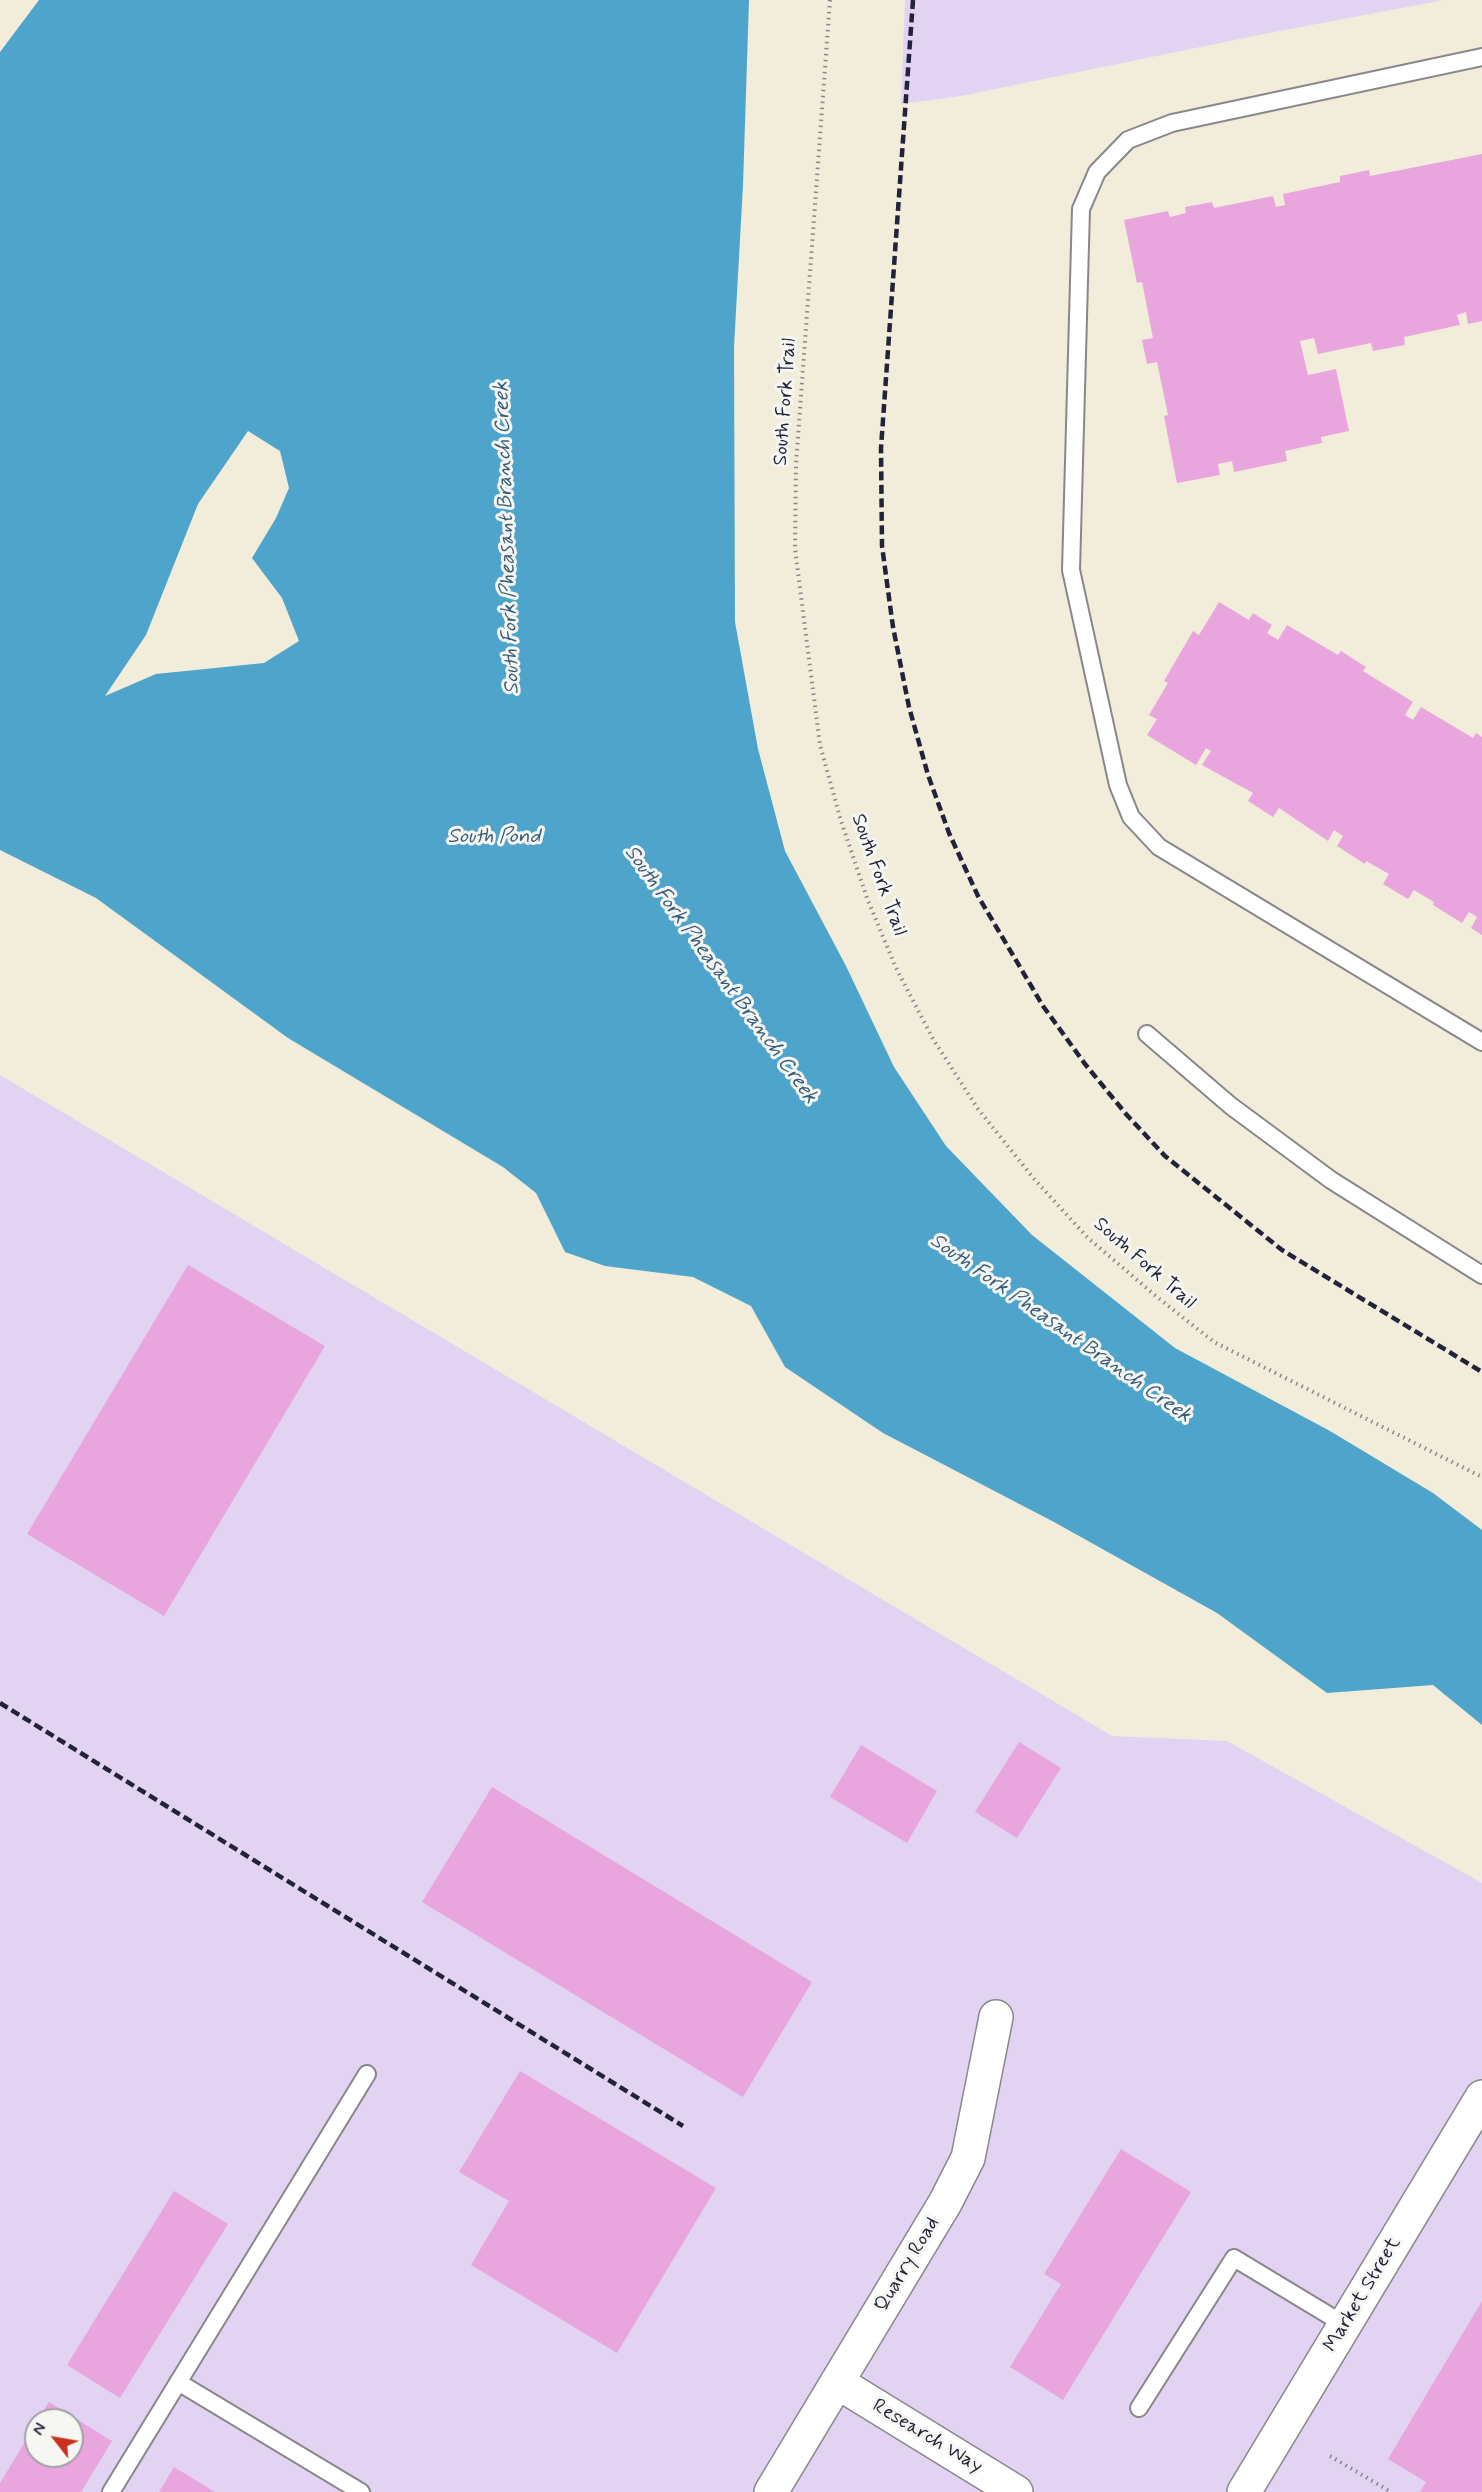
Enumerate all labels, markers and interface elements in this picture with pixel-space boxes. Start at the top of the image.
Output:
street label: South Fork Trail [770,337,802,467]
water label: South Fork Pheasant Branch Creek [490,381,526,695]
street label: South Fork Trail [845,811,911,939]
water label: South Pond [447,825,541,851]
water label: South Fork Pheasant Branch Creek [618,841,822,1109]
street label: South Fork Trail [1088,1213,1200,1315]
water label: South Fork Pheasant Branch Creek [924,1229,1196,1429]
street label: Quarry Road [870,2213,946,2317]
street label: Market Street [1319,2233,1407,2357]
street label: Research Way [867,2395,987,2479]
north arrow [24,2408,84,2468]
text: N [28,2420,52,2439]

